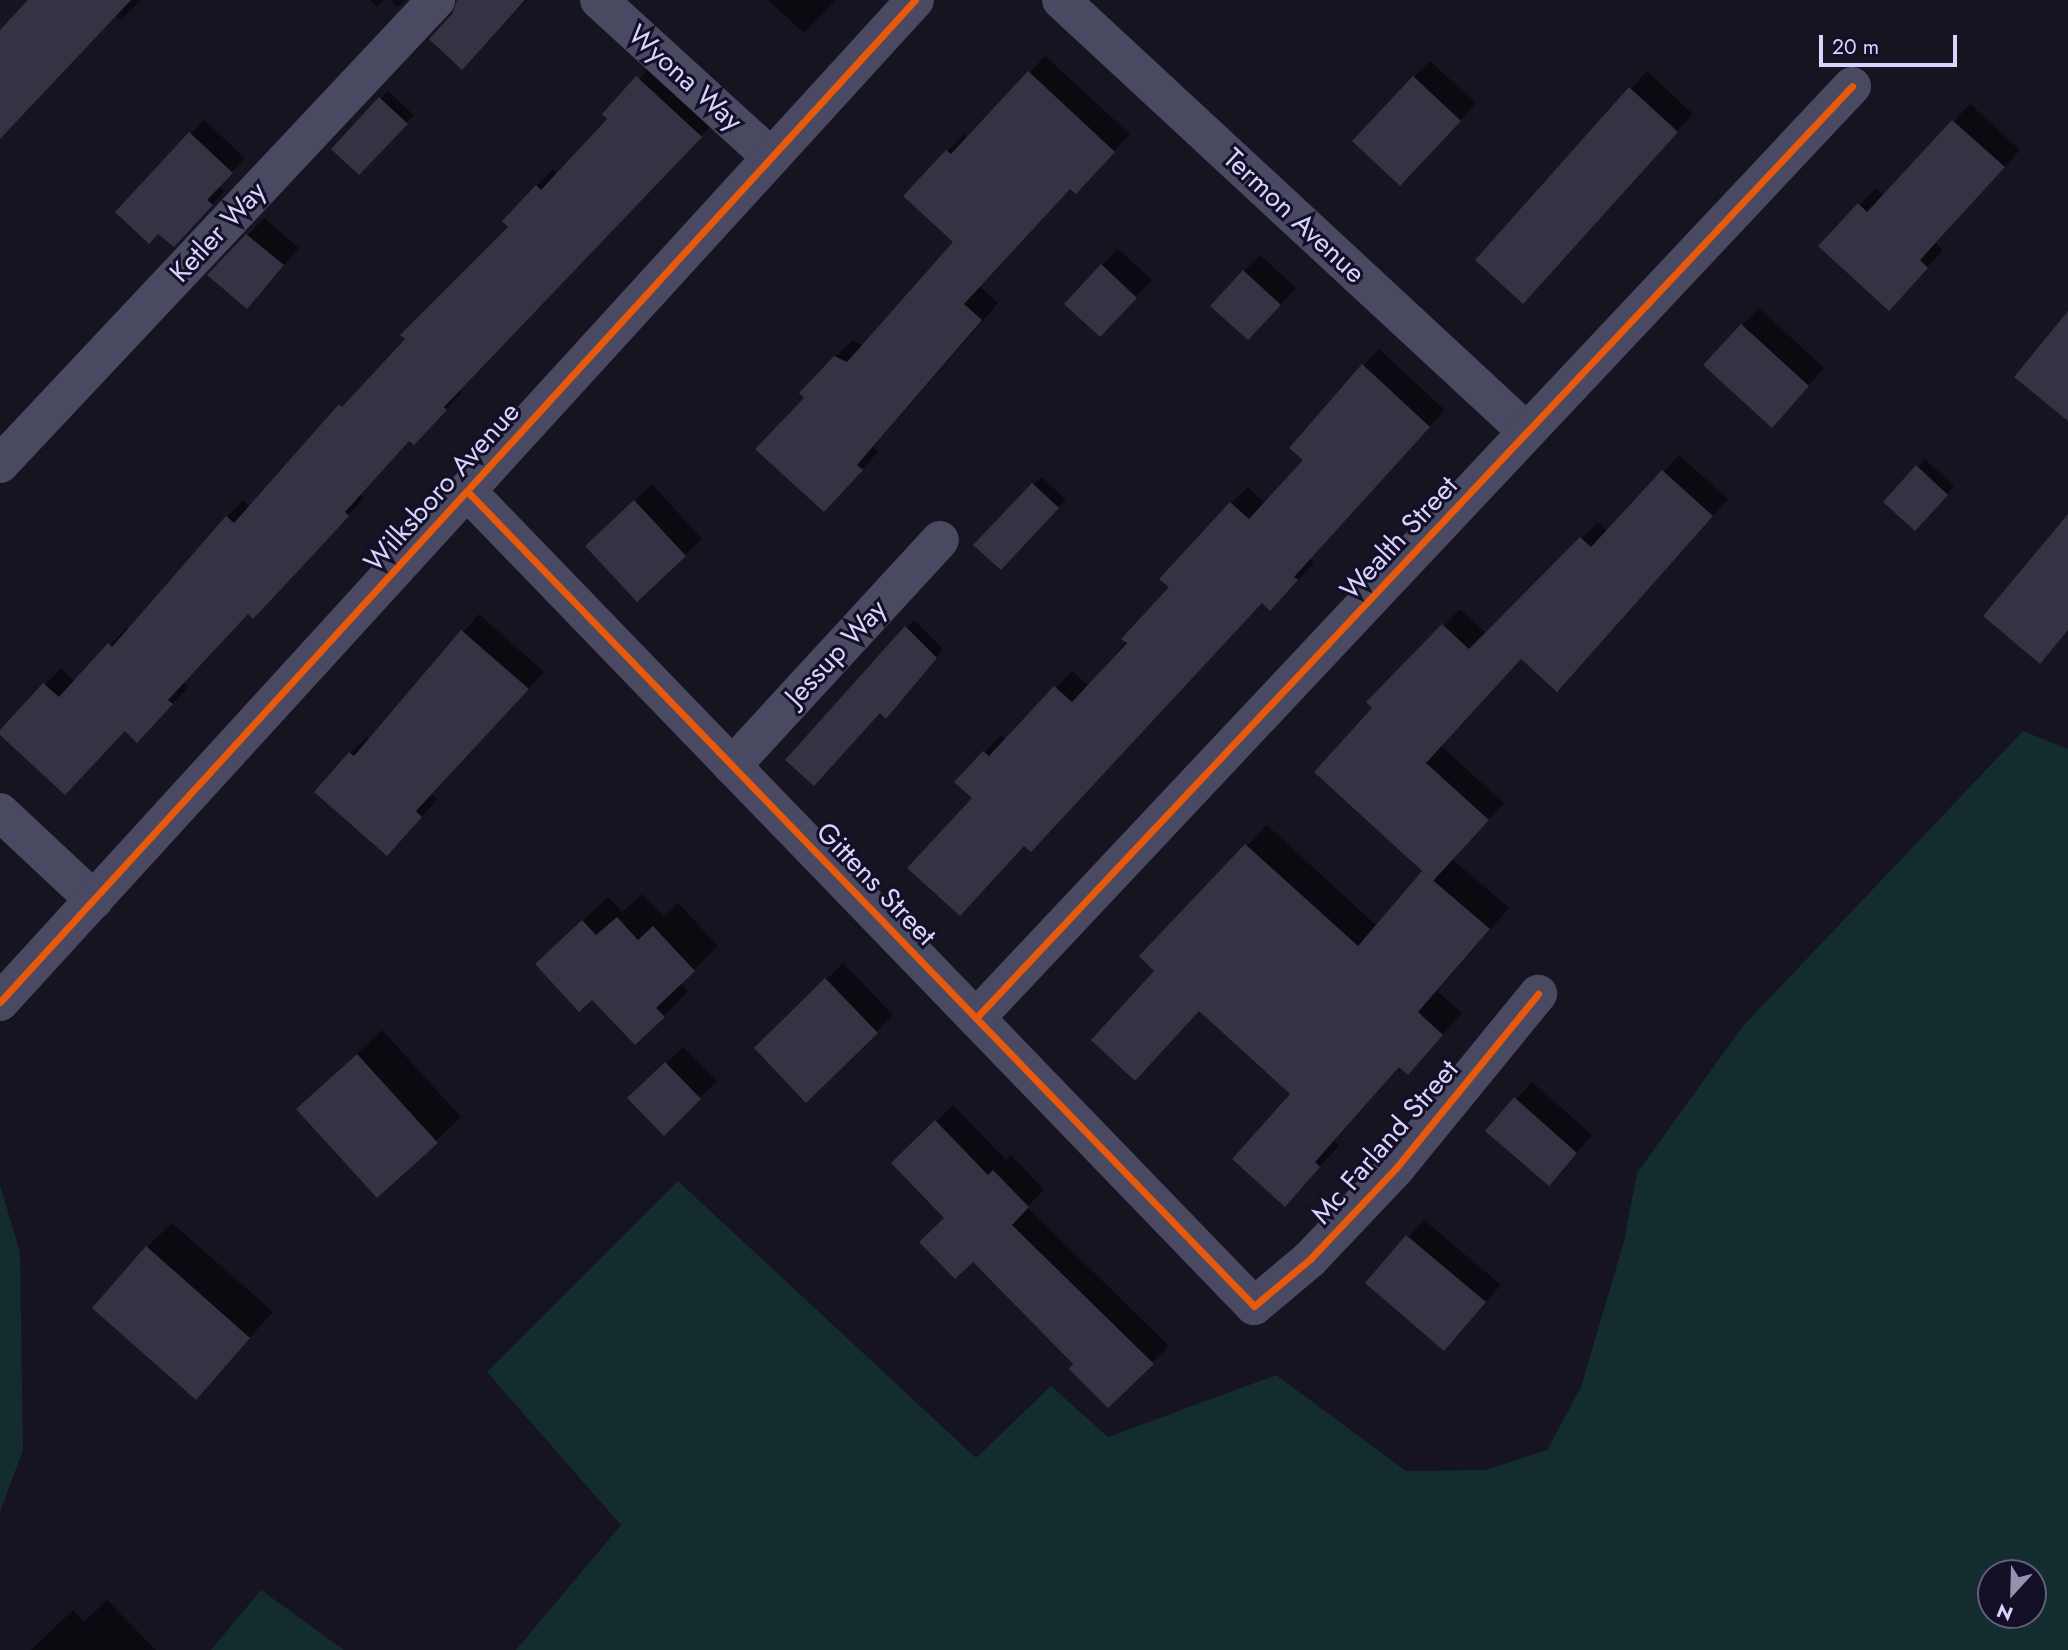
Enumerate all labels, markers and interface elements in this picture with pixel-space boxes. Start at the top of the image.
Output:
street label: Wyona Way [621,18,749,138]
scale bar [1823,21,1961,65]
text: 20 m [1832,32,1879,62]
street label: Termon Avenue [1216,142,1372,290]
street label: Ketler Way [163,175,273,289]
street label: Wilksboro Avenue [357,395,527,579]
street label: Wealth Street [1333,469,1465,607]
street label: Jessup Way [778,593,894,713]
street label: Gittens Street [809,815,943,953]
street label: Mc Farland Street [1305,1053,1465,1231]
north arrow [1977,1559,2047,1629]
text: N [1993,1597,2017,1627]

